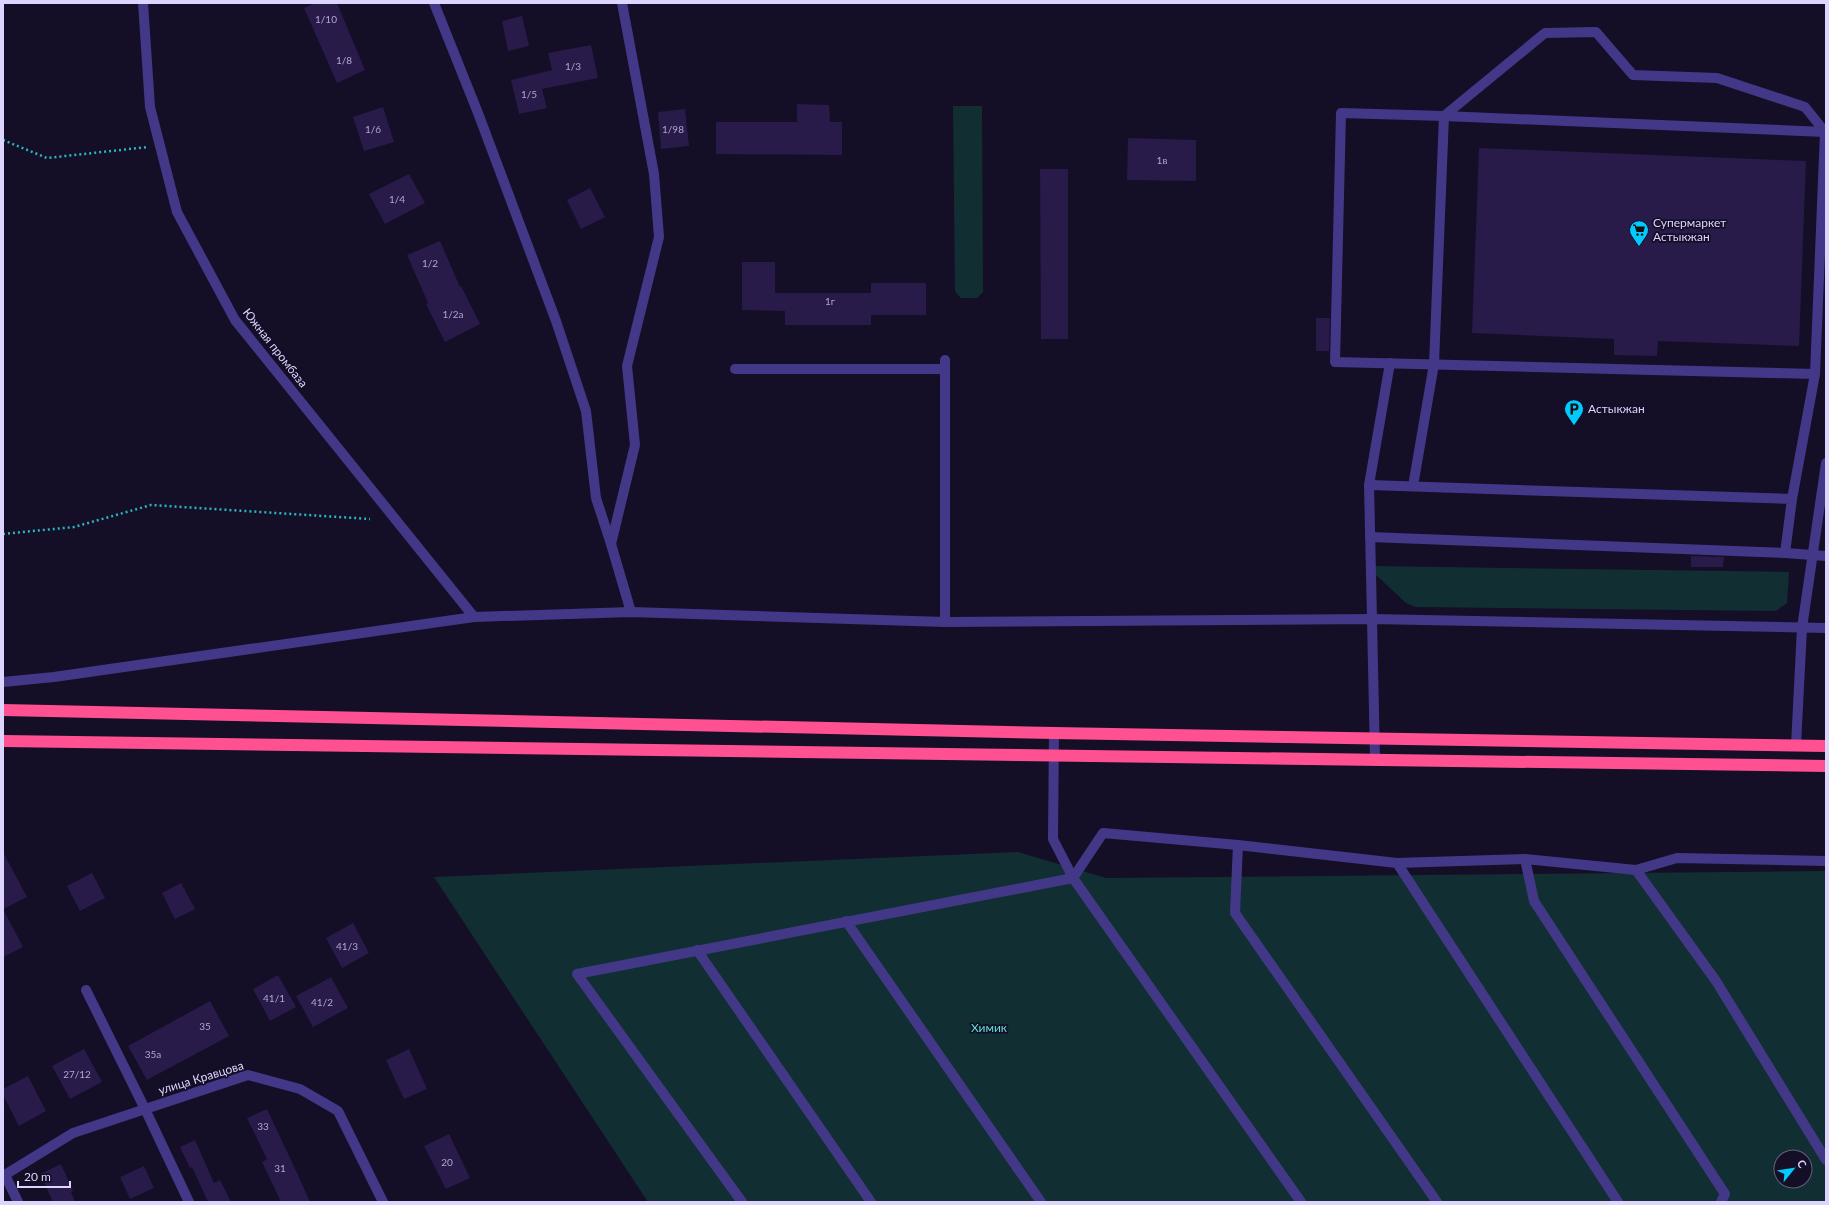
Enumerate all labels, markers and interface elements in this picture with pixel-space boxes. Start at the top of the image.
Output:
house number: 1/10 [315,13,337,25]
house number: 1/8 [336,54,352,66]
house number: 1/3 [565,60,581,72]
house number: 1/5 [521,88,537,100]
house number: 1/6 [365,123,381,135]
house number: 1/98 [662,123,684,135]
house number: 1в [1157,154,1167,166]
house number: 1/4 [389,193,405,205]
place label: Супермаркет Астыкжан [1653,215,1726,244]
supermarket icon: Супермаркет Астыкжан [1628,219,1650,247]
house number: 1/2 [422,257,438,269]
house number: 1г [825,295,835,307]
street label: Южная промбаза [240,305,311,390]
house number: 1/2а [442,308,464,320]
parking icon: Астыкжан [1563,398,1585,426]
place label: Астыкжан [1588,401,1645,416]
house number: 41/3 [336,940,358,952]
house number: 41/1 [263,992,285,1004]
house number: 41/2 [311,996,333,1008]
house number: 35 [199,1020,211,1032]
park label: Химик [971,1020,1008,1035]
house number: 35а [145,1048,161,1060]
street label: улица Кравцова [156,1057,245,1098]
house number: 27/12 [63,1068,91,1080]
house number: 33 [257,1120,269,1132]
north arrow [1773,1149,1813,1189]
house number: 20 [441,1156,453,1168]
text: С [1795,1157,1810,1171]
house number: 31 [274,1162,286,1174]
scale bar [18,1163,70,1189]
text: 20 m [24,1169,51,1184]

